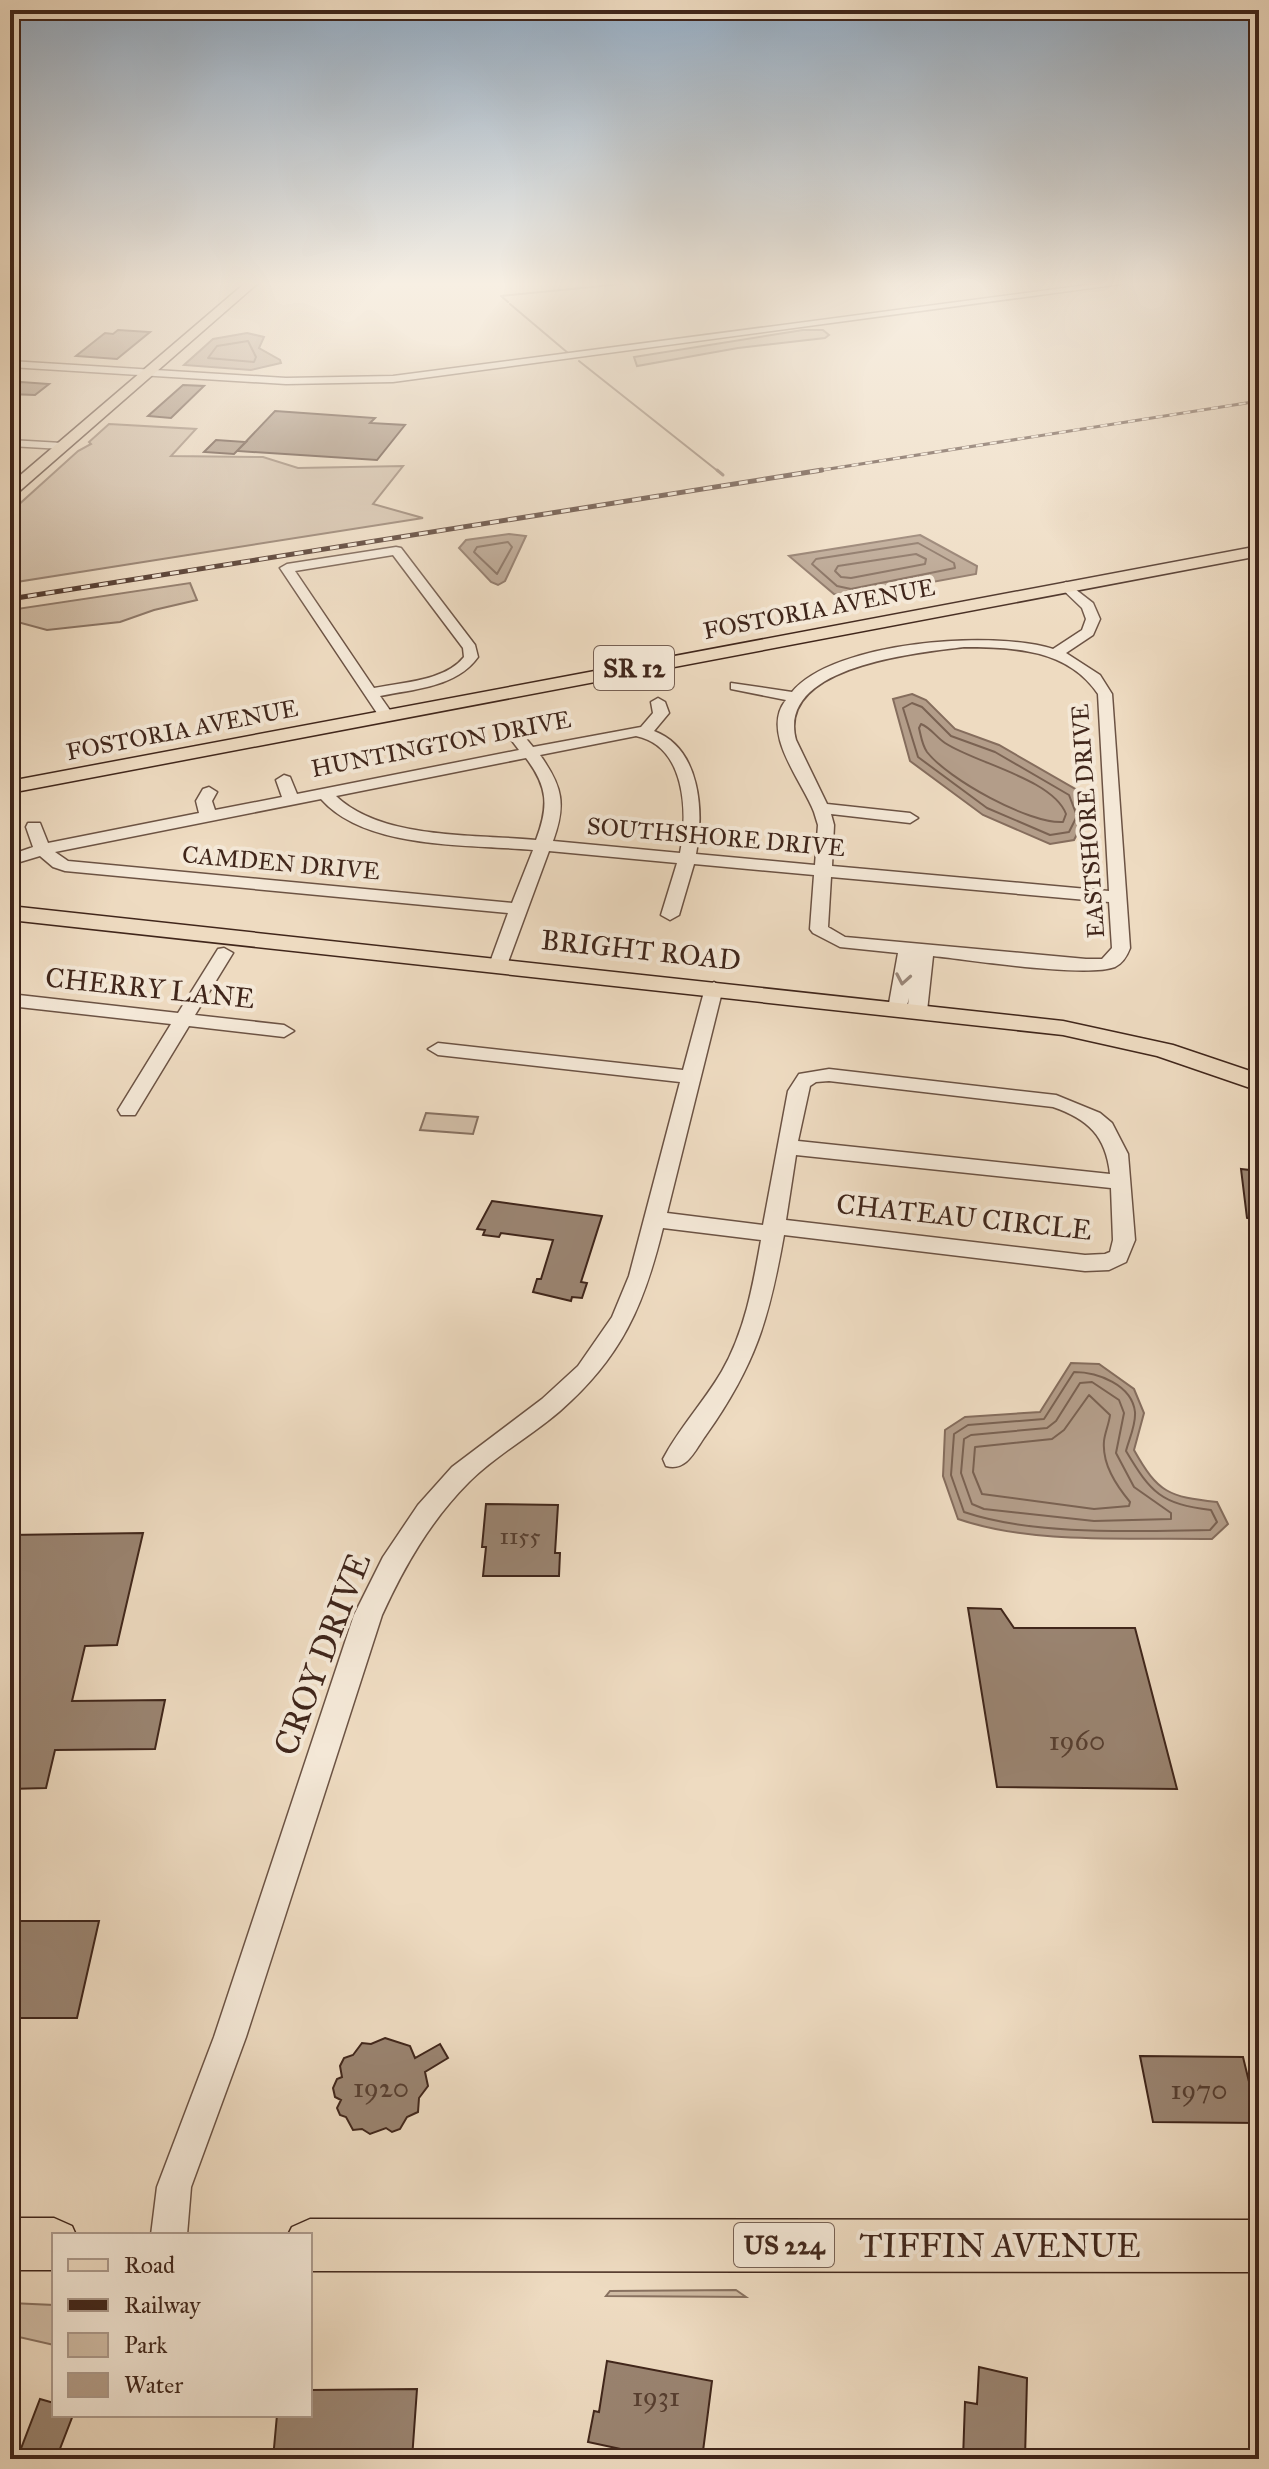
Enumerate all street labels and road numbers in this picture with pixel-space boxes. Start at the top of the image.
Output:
street label: FOSTORIA AVENUE [701,572,937,646]
road number: SR 12 [594,646,674,690]
street label: FOSTORIA AVENUE [64,693,300,767]
street label: EASTSHORE DRIVE [1065,703,1111,939]
street label: HUNTINGTON DRIVE [308,704,574,784]
street label: SOUTHSHORE DRIVE [586,811,846,863]
street label: CAMDEN DRIVE [181,839,381,887]
street label: BRIGHT ROAD [539,922,743,978]
street label: CHERRY LANE [44,960,256,1016]
street label: CHATEAU CIRCLE [835,1186,1093,1248]
street label: CROY DRIVE [265,1547,379,1761]
road number: US 224 [734,2223,834,2267]
street label: TIFFIN AVENUE [859,2225,1141,2266]

